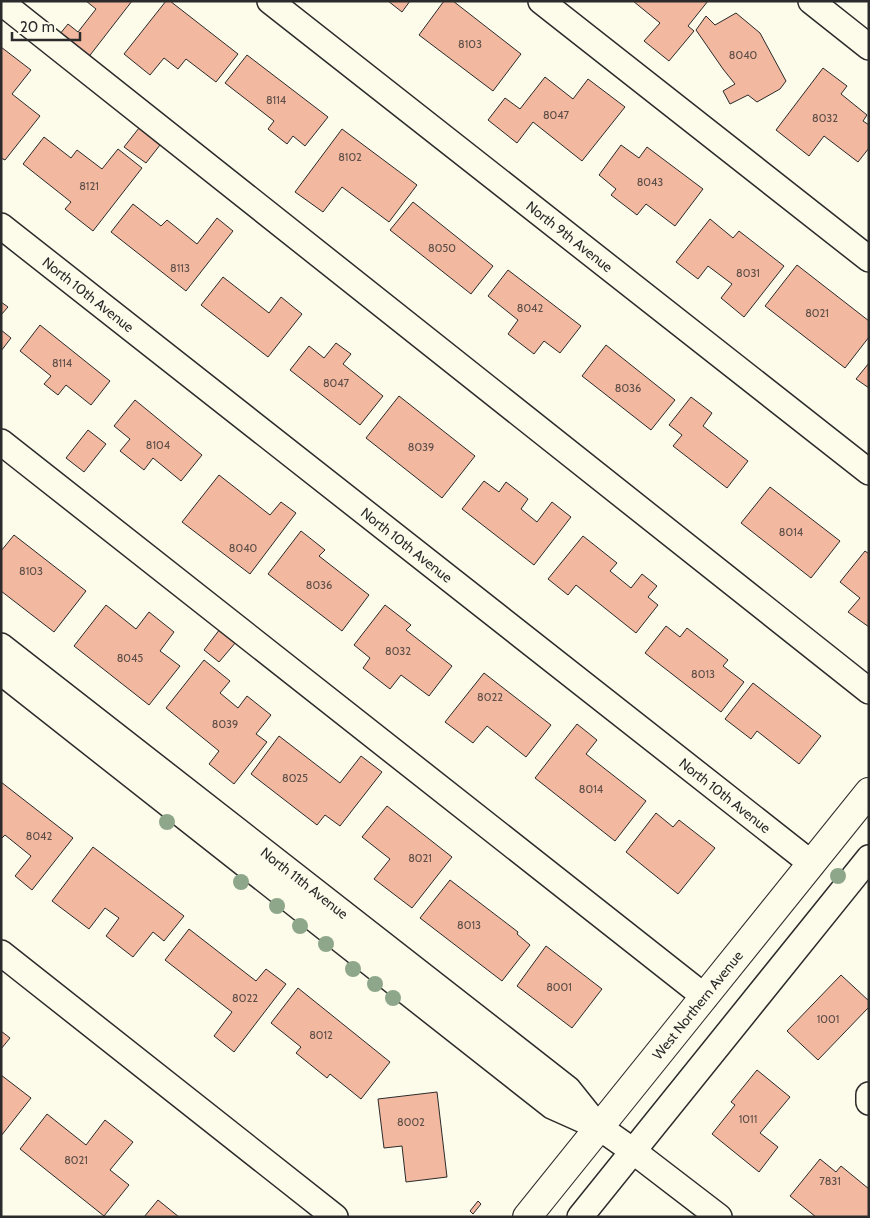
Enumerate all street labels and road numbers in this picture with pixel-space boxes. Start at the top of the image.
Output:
street label: North 9th Avenue [523,197,616,276]
street label: North 10th Avenue [39,253,138,336]
street label: North 10th Avenue [357,503,456,587]
street label: North 10th Avenue [675,754,774,837]
street label: North 11th Avenue [257,843,352,923]
street label: West Northern Avenue [648,947,747,1063]

